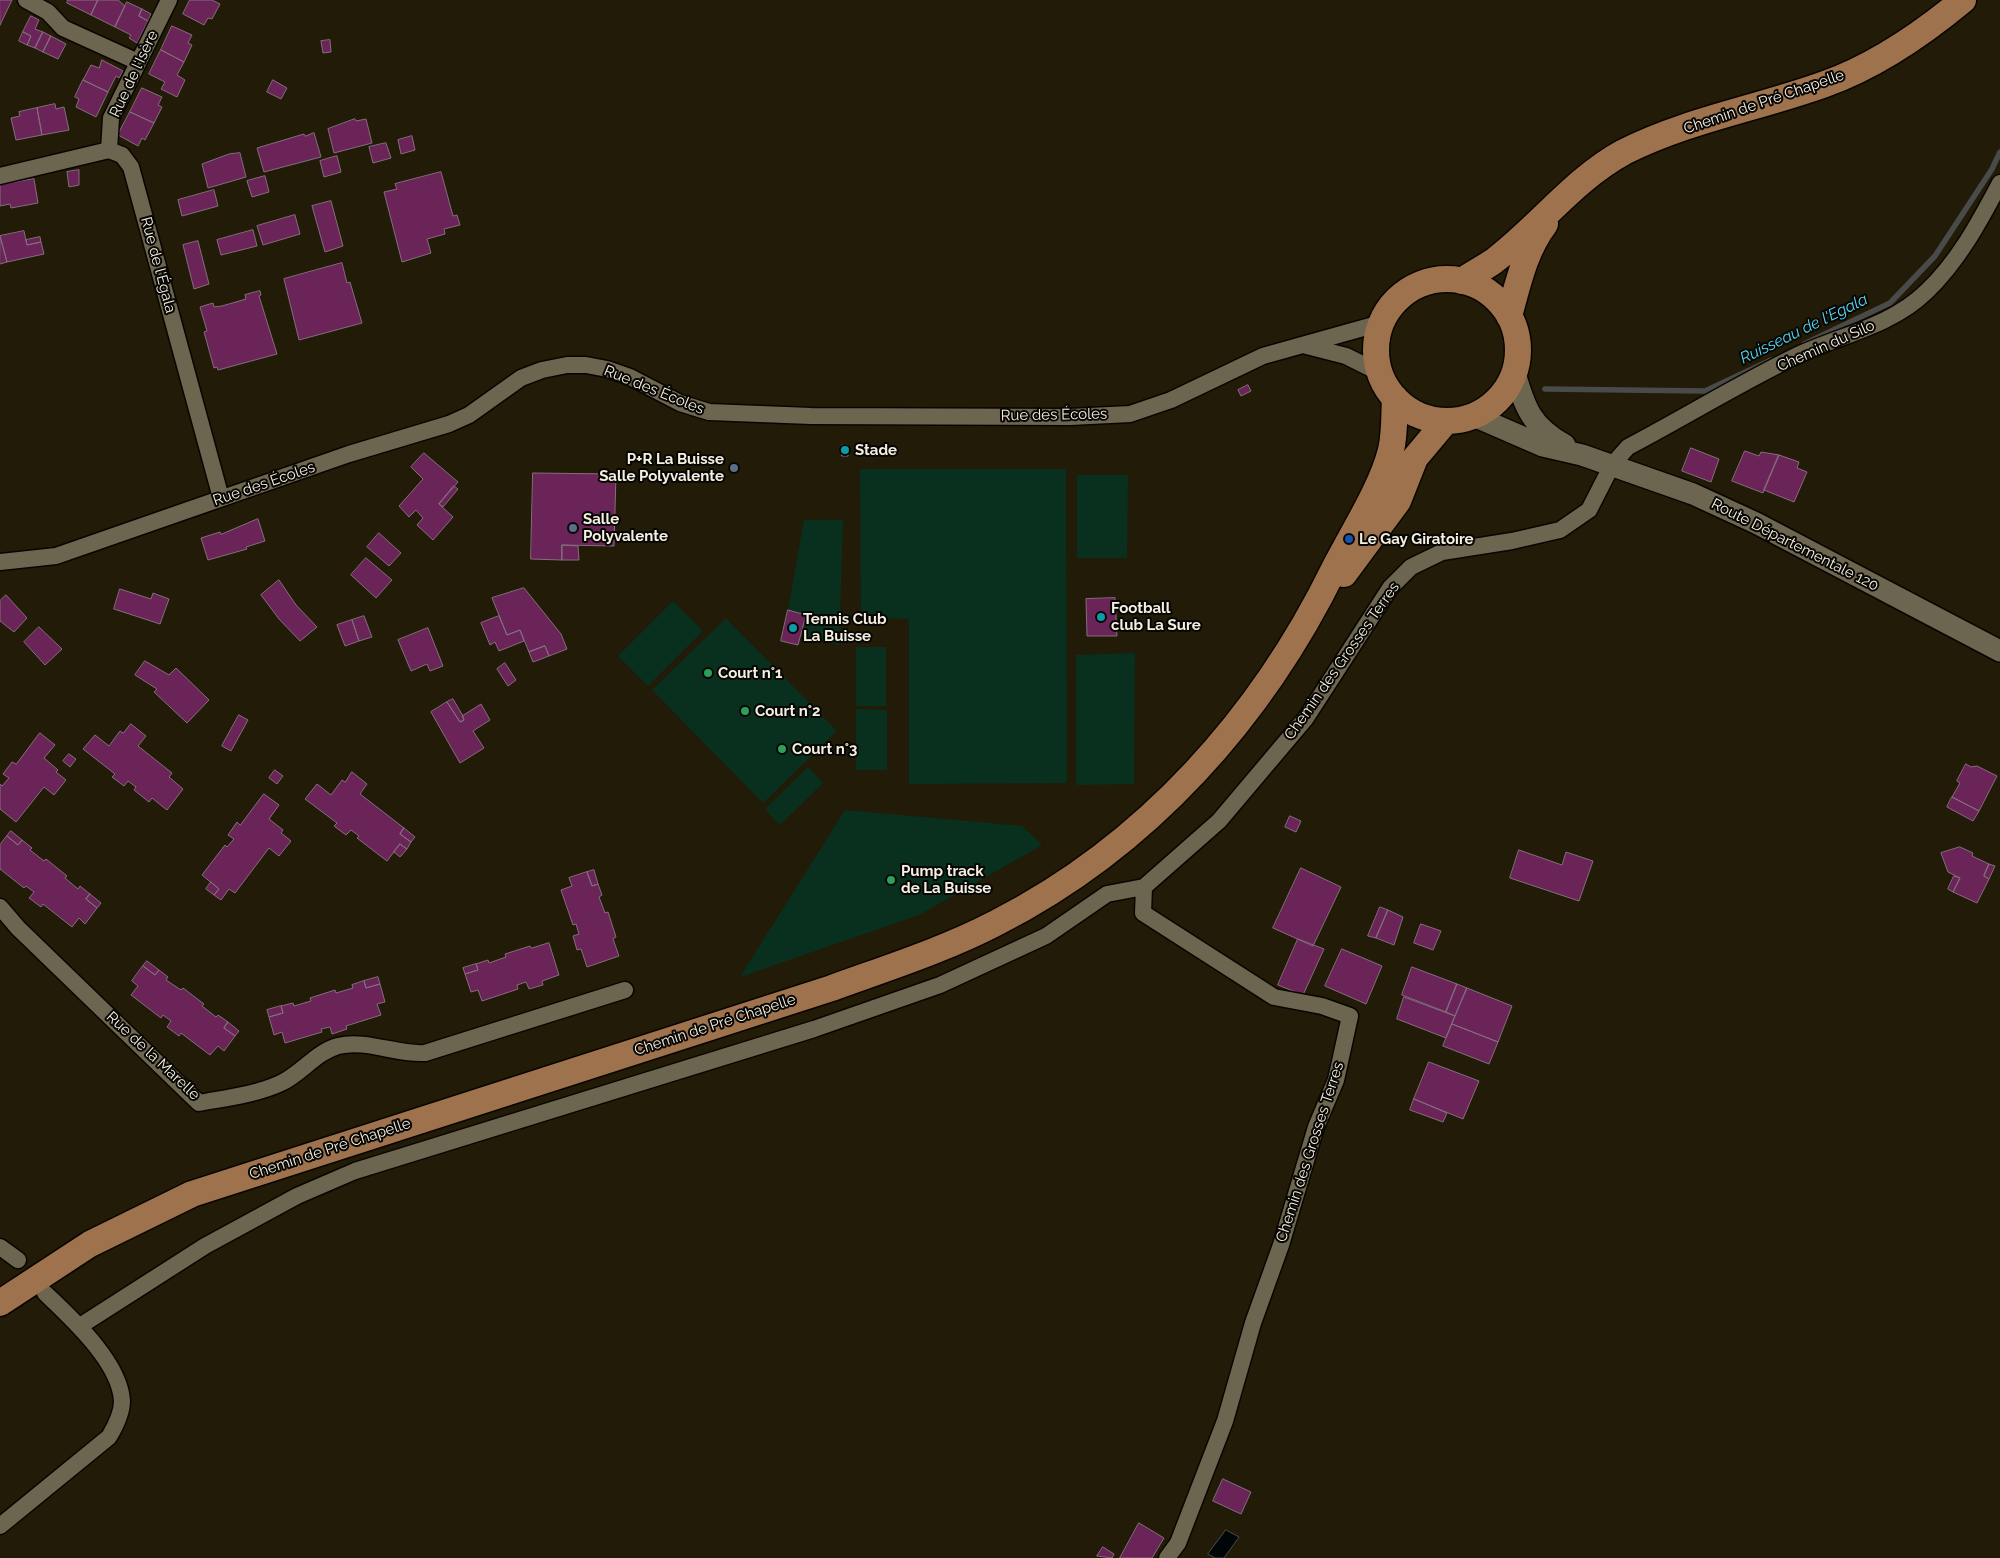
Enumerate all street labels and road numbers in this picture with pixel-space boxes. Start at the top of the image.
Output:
street label: Rue de l'Isère [106,28,162,120]
street label: Chemin de Pré Chapelle [1681,66,1847,138]
street label: Rue de l'Égala [137,215,179,315]
street label: Chemin du Silo [1774,316,1878,376]
street label: Rue des Écoles [601,362,707,418]
street label: Rue des Écoles [1001,405,1107,425]
street label: Rue des Écoles [211,458,317,510]
street label: Route Départementale 120 [1708,495,1882,595]
street label: Chemin des Grosses Terres [1281,579,1403,743]
street label: Chemin de Pré Chapelle [632,990,798,1060]
street label: Rue de la Marelle [103,1008,203,1104]
street label: Chemin des Grosses Terres [1272,1060,1348,1244]
street label: Chemin de Pré Chapelle [247,1114,413,1184]

